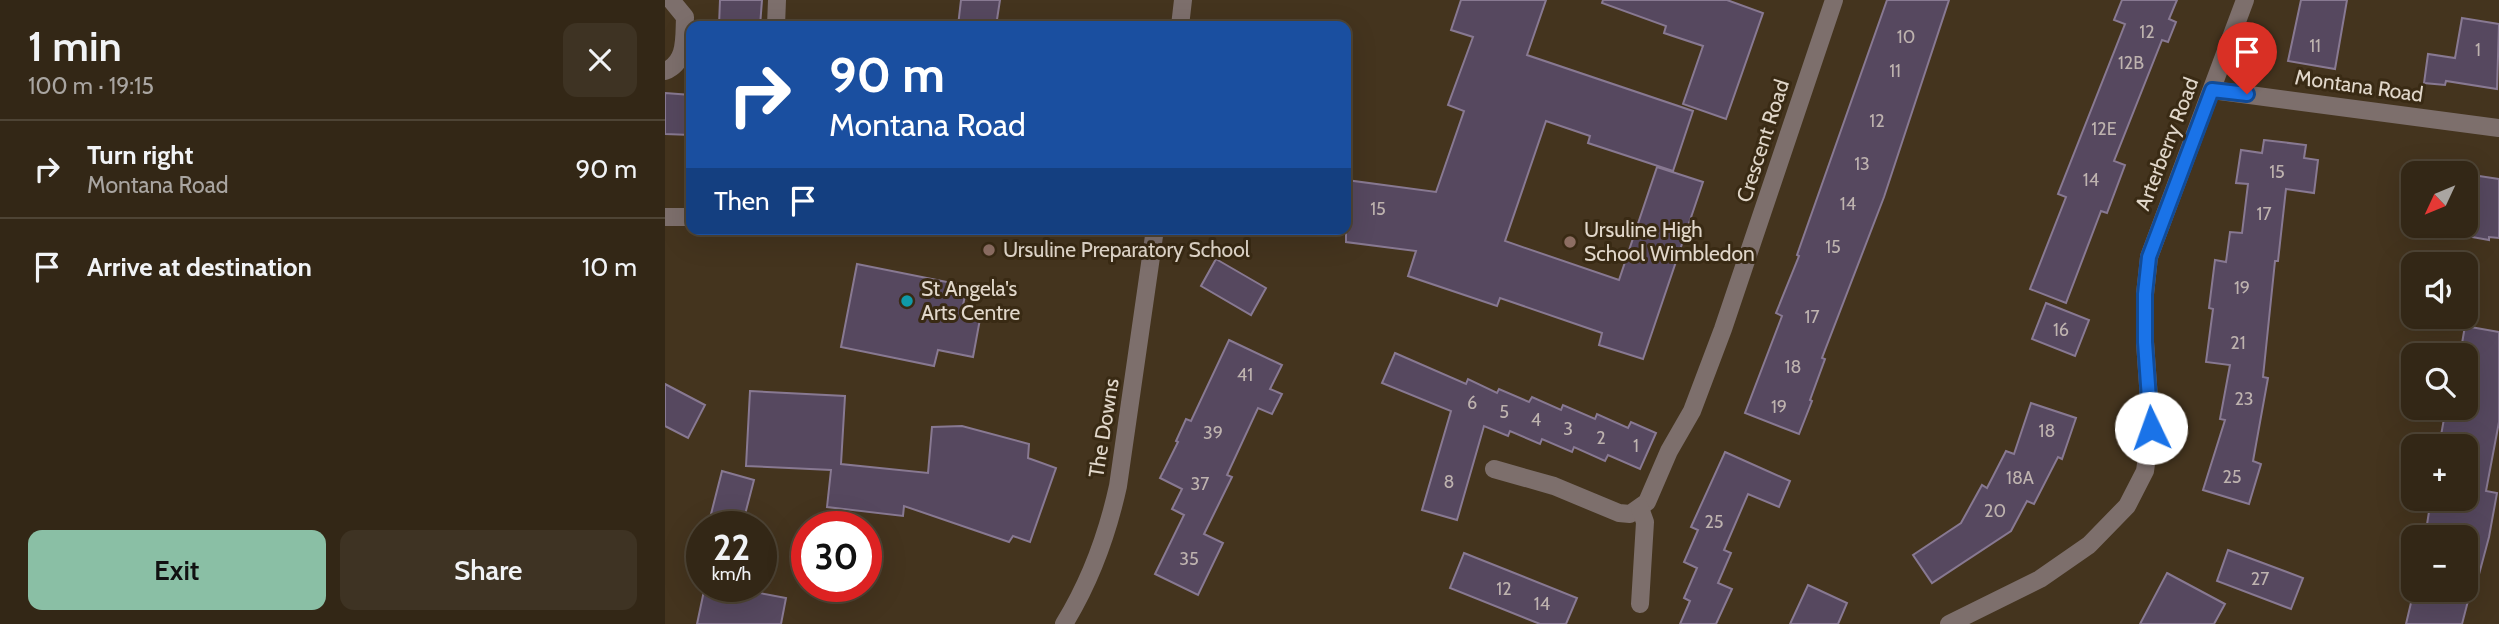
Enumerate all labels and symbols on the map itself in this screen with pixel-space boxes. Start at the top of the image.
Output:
house number: 12 [2139,21,2155,43]
pin [2217,22,2277,94]
house number: 10 [1897,26,1915,48]
house number: 11 [2309,35,2321,57]
house number: 1 [2475,39,2481,61]
house number: 12B [2118,52,2144,74]
house number: 11 [1889,60,1901,82]
street label: Montana Road [2293,64,2425,107]
street label: Arterberry Road [2130,74,2203,214]
street label: Crescent Road [1731,76,1794,205]
house number: 12 [1869,110,1885,132]
house number: 12E [2091,118,2117,140]
house number: 13 [1854,153,1870,175]
house number: 15 [2269,161,2285,183]
north arrow [2401,161,2478,238]
house number: 14 [2083,169,2099,191]
house number: 14 [1840,193,1856,215]
house number: 15 [1370,198,1386,220]
house number: 17 [2257,203,2271,225]
place label: Ursuline High School Wimbledon [1584,217,1755,266]
marker: Ursuline High School Wimbledon [1562,234,1578,250]
house number: 15 [1825,236,1841,258]
place label: Ursuline Preparatory School [1003,237,1250,262]
marker: Ursuline Preparatory School [981,242,997,258]
place label: St Angela's Arts Centre [921,276,1020,325]
house number: 19 [2234,277,2250,299]
marker: St Angela's Arts Centre [899,293,915,309]
house number: 17 [1805,306,1819,328]
house number: 16 [2053,319,2069,341]
house number: 21 [2230,332,2246,354]
house number: 18 [1785,356,1801,378]
house number: 41 [1237,364,1253,386]
street label: The Downs [1083,376,1124,479]
house number: 23 [2234,388,2254,410]
position arrow [2114,391,2188,465]
house number: 6 [1467,392,1477,414]
house number: 19 [1771,396,1787,418]
house number: 5 [1499,401,1509,423]
house number: 4 [1531,409,1541,431]
house number: 3 [1563,418,1573,440]
house number: 18 [2039,420,2055,442]
house number: 39 [1203,422,1223,444]
house number: 2 [1596,427,1606,449]
house number: 1 [1633,435,1639,457]
house number: 25 [2222,466,2242,488]
house number: 18A [2006,467,2034,489]
house number: 8 [1444,471,1454,493]
house number: 37 [1191,473,1209,495]
house number: 20 [1984,500,2006,522]
speed limit sign: 30 [791,511,882,602]
house number: 25 [1704,511,1724,533]
house number: 35 [1179,548,1199,570]
house number: 27 [2251,568,2269,590]
house number: 12 [1496,578,1512,600]
house number: 14 [1534,593,1550,615]

